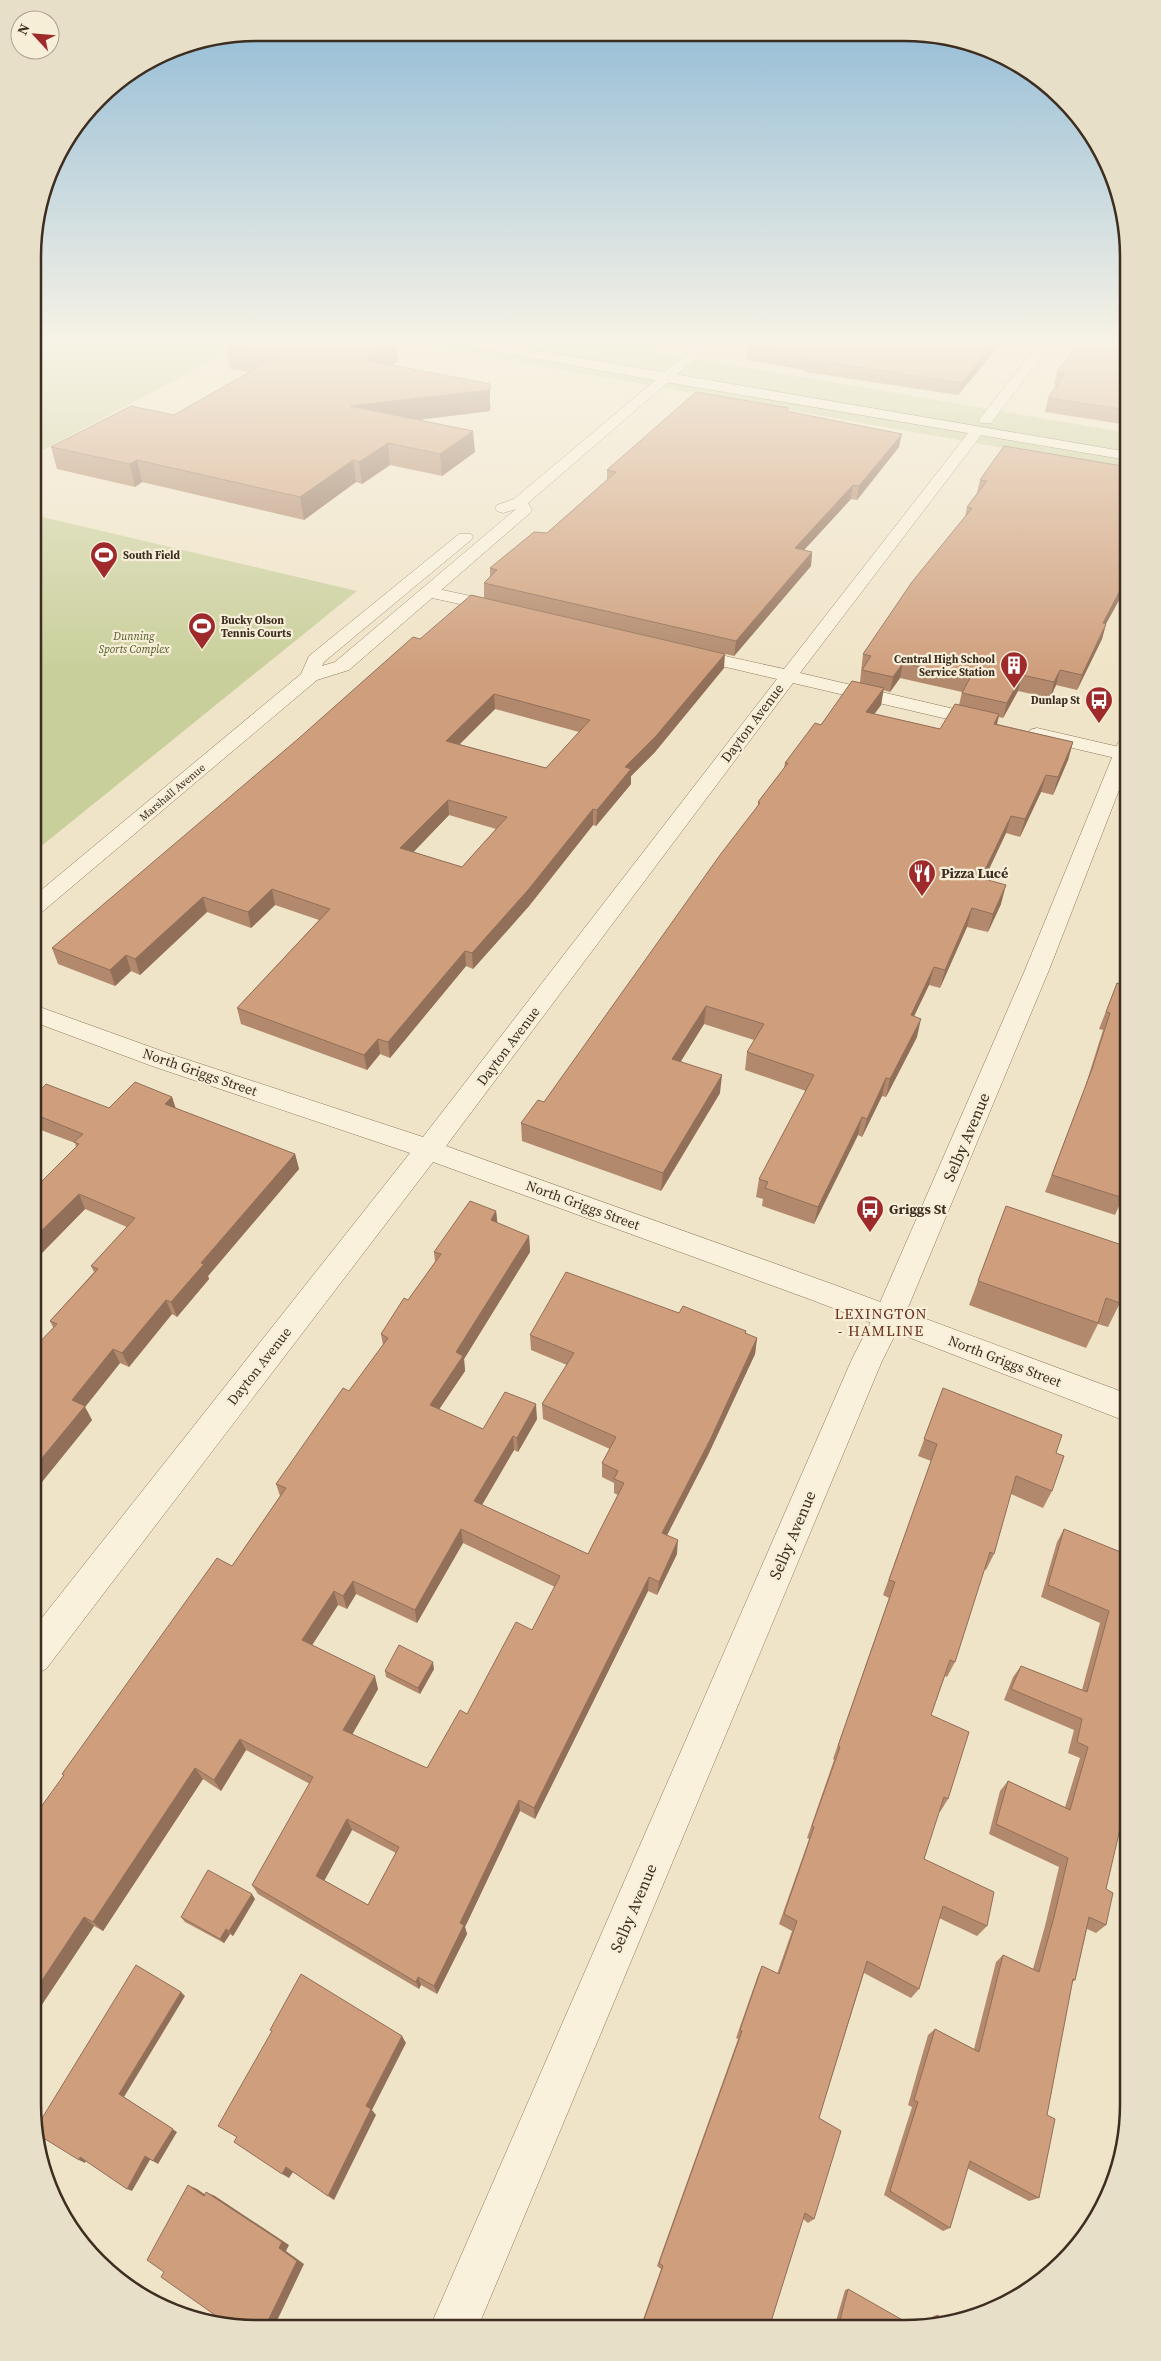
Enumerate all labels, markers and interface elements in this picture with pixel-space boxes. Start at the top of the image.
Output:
north arrow [10,10,60,60]
text: N [12,20,35,38]
sports icon: South Field [89,540,119,579]
place label: South Field [123,548,181,563]
sports icon: Bucky Olson Tennis Courts [187,611,217,650]
place label: Bucky Olson Tennis Courts [221,613,291,641]
park label: Dunning Sports Complex [99,629,170,657]
building icon: Central High School Service Station [999,650,1029,689]
place label: Central High School Service Station [894,652,995,680]
street label: Dayton Avenue [716,679,788,767]
bus stop icon: Dunlap St [1084,685,1114,724]
place label: Dunlap St [1031,693,1081,708]
street label: Marshall Avenue [136,760,209,824]
restaurant icon: Pizza Lucé [907,858,937,897]
place label: Pizza Lucé [941,863,1008,883]
street label: Dayton Avenue [472,1002,544,1090]
street label: North Griggs Street [140,1043,260,1101]
street label: Selby Avenue [937,1089,995,1185]
street label: North Griggs Street [523,1175,643,1235]
bus stop icon: Griggs St [855,1194,885,1233]
place label: Griggs St [889,1199,947,1219]
district label: LEXINGTON - HAMLINE [834,1303,928,1341]
street label: Dayton Avenue [222,1323,296,1409]
street label: North Griggs Street [946,1330,1065,1392]
street label: Selby Avenue [763,1487,821,1583]
street label: Selby Avenue [604,1860,662,1956]

